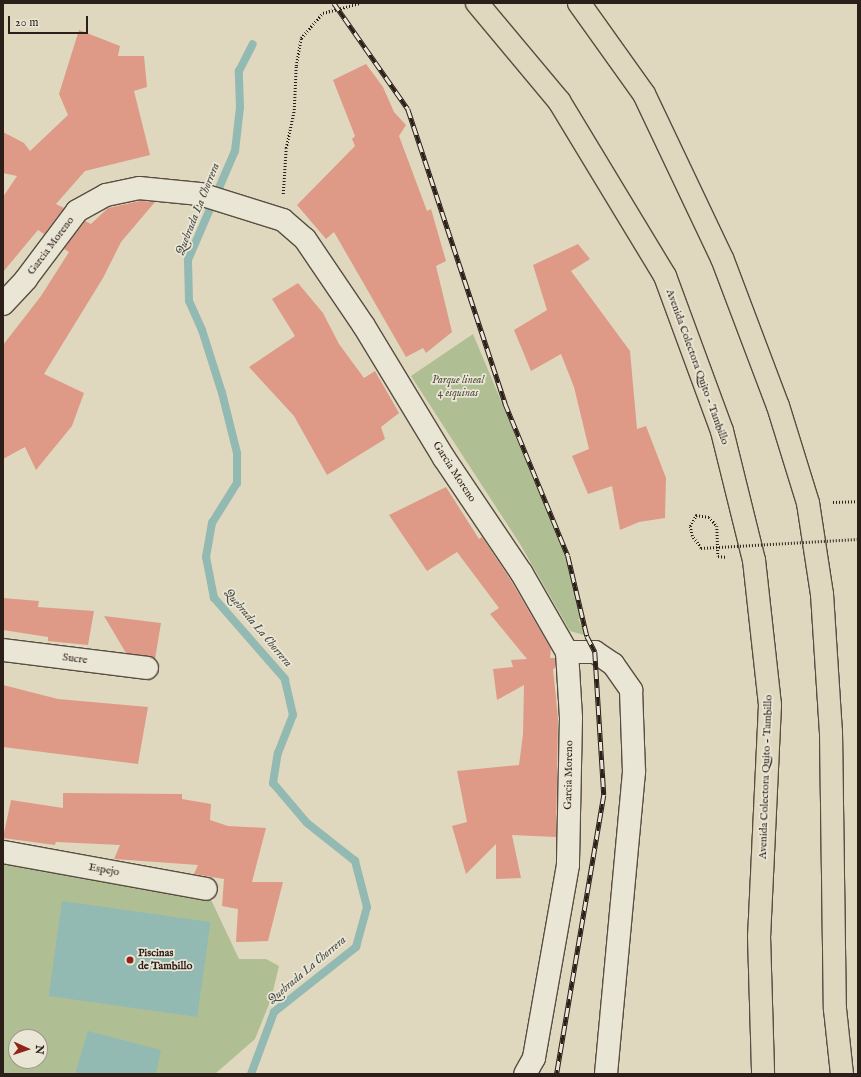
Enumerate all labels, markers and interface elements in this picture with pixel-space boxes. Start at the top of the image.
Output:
scale bar [10,8,90,34]
text: 20 m [15,15,38,30]
water label: Quebrada La Chorrera [173,161,223,257]
street label: Garcia Moreno [25,214,77,278]
street label: Avenida Colectora Quito - Tambillo [663,287,731,447]
park label: Parque lineal 4 esquinas [432,374,484,400]
street label: Garcia Moreno [430,439,478,505]
water label: Quebrada La Chorrera [221,586,295,670]
street label: Sucre [62,651,88,667]
street label: Avenida Colectora Quito - Tambillo [757,695,775,859]
street label: Garcia Moreno [562,740,576,810]
street label: Espejo [88,861,120,879]
water label: Quebrada La Chorrera [265,933,349,1007]
place label: Piscinas de Tambillo [138,947,192,973]
marker: Piscinas de Tambillo [125,955,135,965]
north arrow [8,1029,48,1069]
text: N [32,1044,46,1055]

